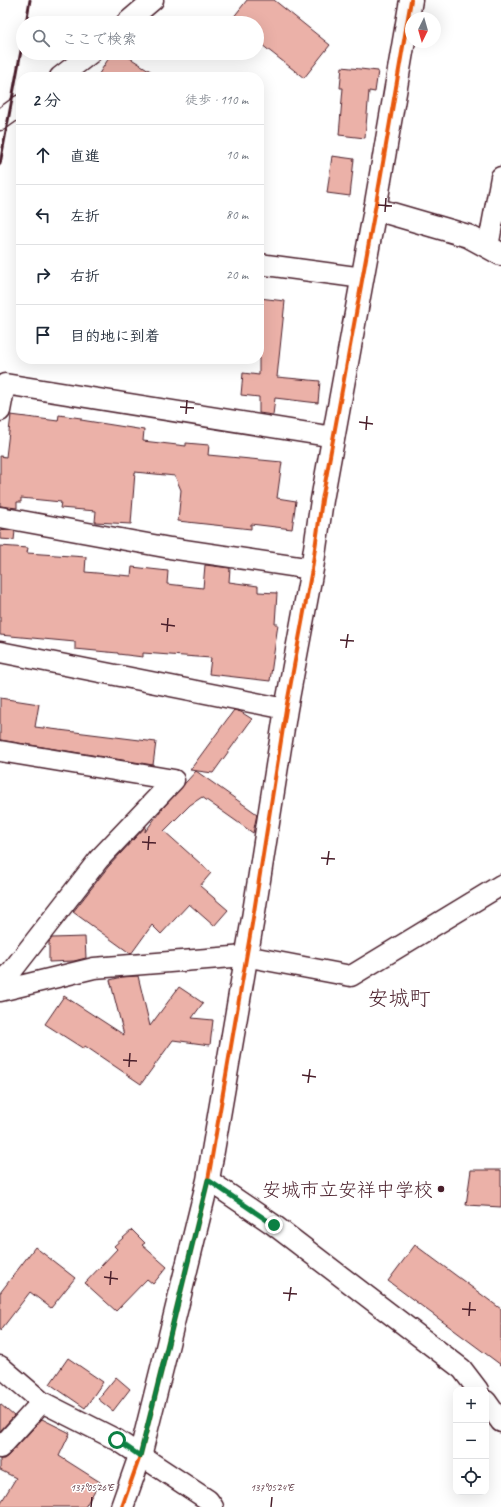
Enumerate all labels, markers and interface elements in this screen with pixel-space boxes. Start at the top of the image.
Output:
north arrow [405,12,441,48]
search box [16,16,264,60]
icon: search [30,27,52,49]
text: ここで検索 [62,30,137,49]
text: 2 分 [32,90,61,111]
text: 徒歩 · 110 m [185,92,248,108]
icon: ahead [32,144,54,166]
text: 直進 [70,147,100,166]
text: 10 m [226,147,248,163]
icon: left [32,204,54,226]
text: 左折 [70,207,100,226]
text: 80 m [226,207,248,223]
icon: right [32,264,54,286]
text: 右折 [70,267,100,286]
text: 20 m [226,267,248,283]
icon: arrive [32,324,54,346]
text: 目的地に到着 [70,327,160,346]
district label: 安城町 [368,985,431,1011]
place label: 安城市立安祥中学校 [262,1178,433,1202]
marker: 安城市立安祥中学校 [436,1184,446,1194]
route end [265,1216,283,1234]
map controls [453,1387,489,1495]
button: + [453,1387,489,1423]
button: − [453,1423,489,1459]
route start [108,1431,126,1449]
button: locate [453,1459,489,1495]
text: 137°05'26"E [70,1481,115,1494]
text: 137°05'24"E [250,1481,295,1494]

